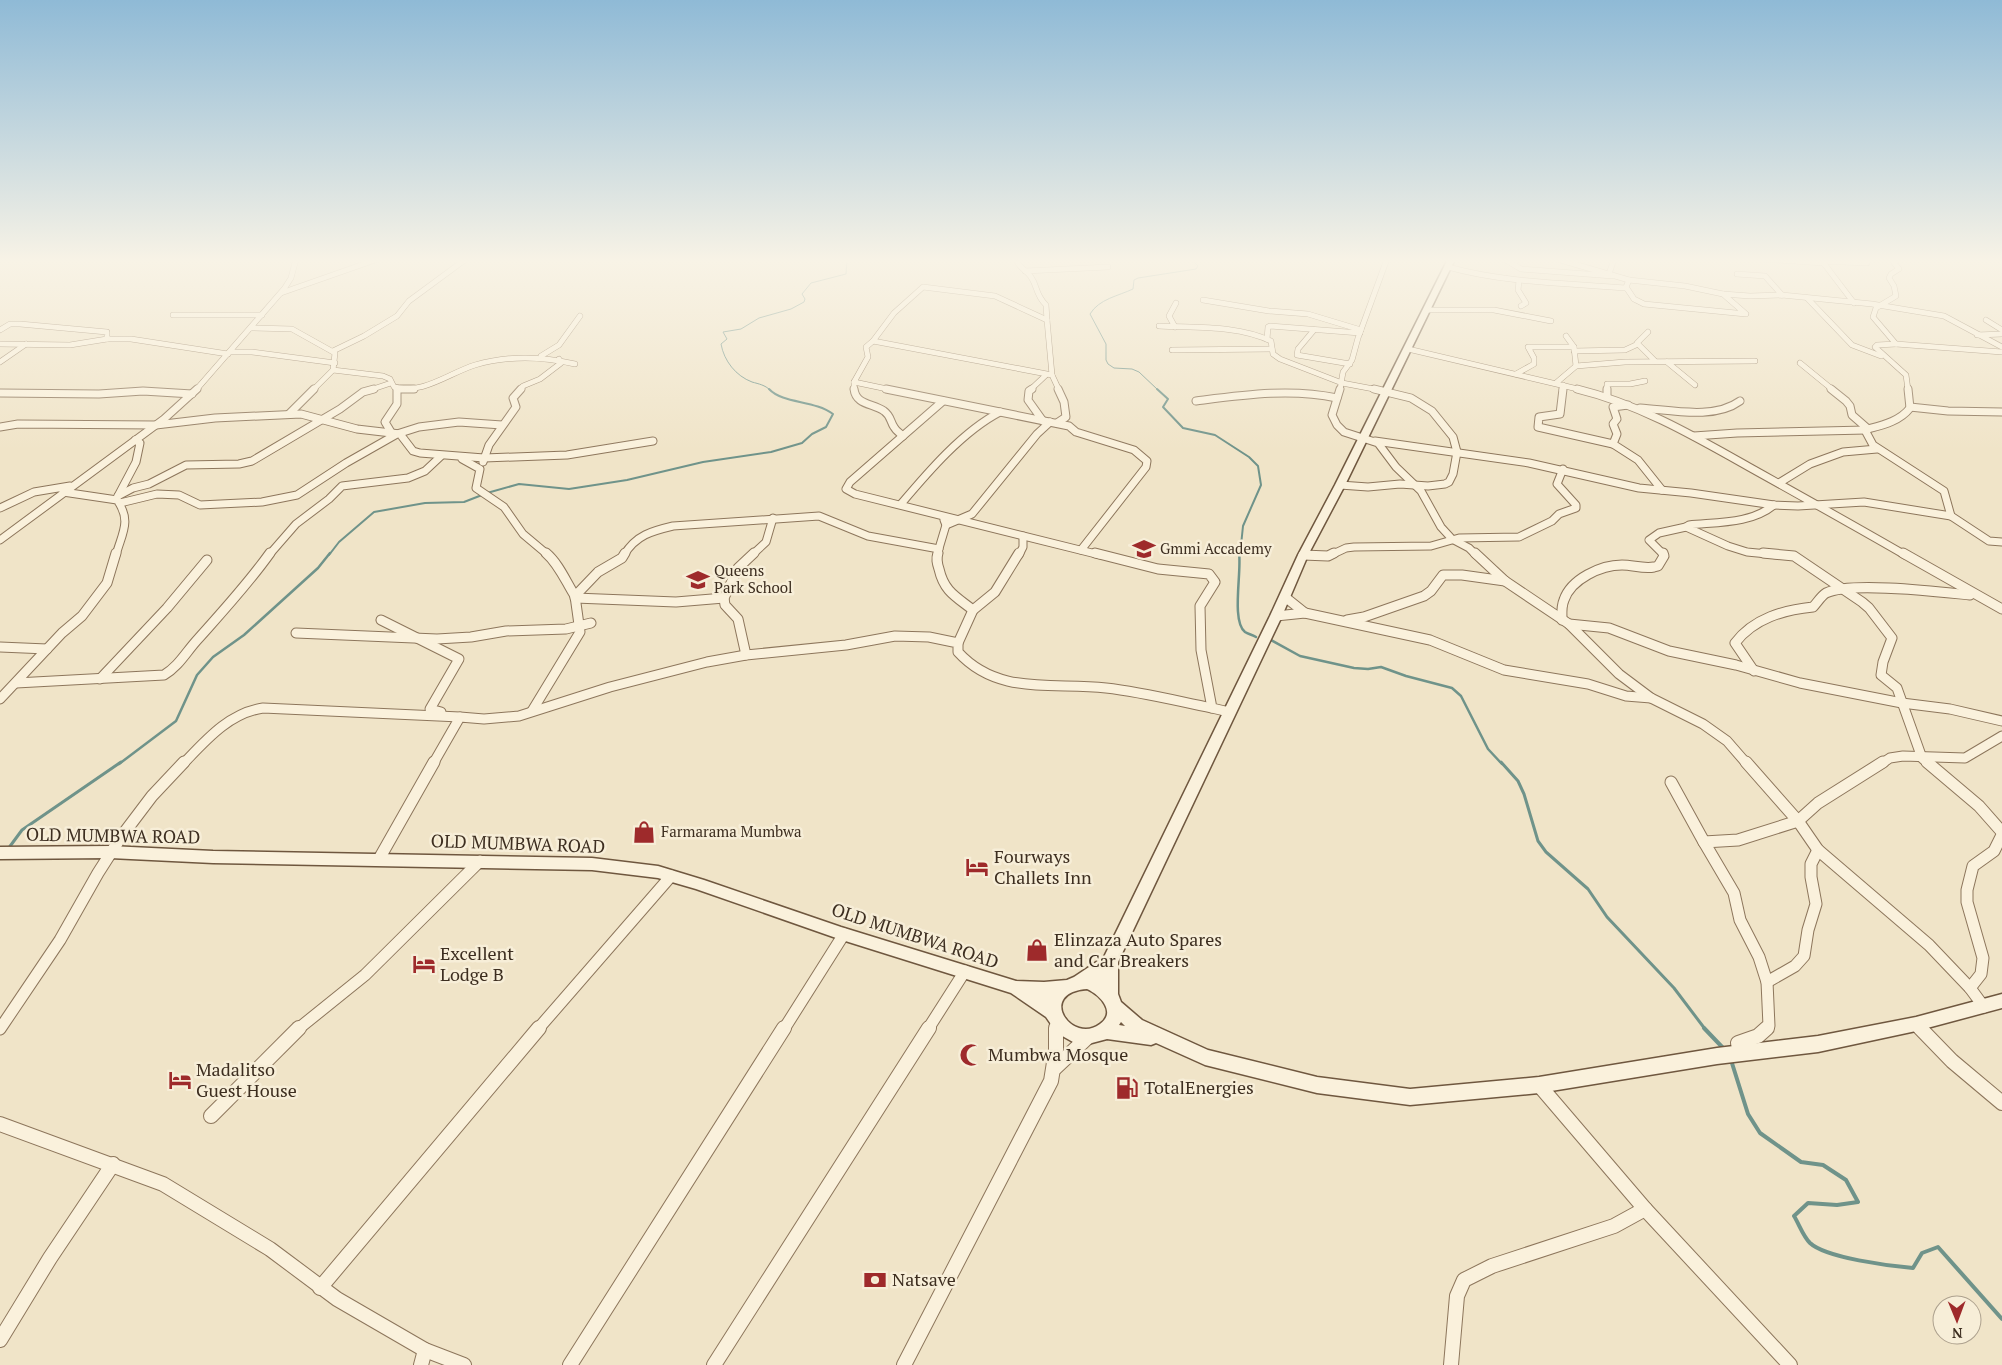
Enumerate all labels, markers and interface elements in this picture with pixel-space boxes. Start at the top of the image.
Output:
school or university icon: Gmmi Accademy [1131,536,1157,562]
place label: Gmmi Accademy [1160,538,1272,558]
place label: Queens Park School [714,560,793,597]
school or university icon: Queens Park School [685,567,711,593]
shop icon: Farmarama Mumbwa [631,819,657,845]
street label: OLD MUMBWA ROAD [26,821,200,849]
place label: Farmarama Mumbwa [661,821,802,841]
street label: OLD MUMBWA ROAD [430,828,606,858]
place label: Fourways Challets Inn [994,844,1092,889]
hotel icon: Fourways Challets Inn [964,854,990,880]
street label: OLD MUMBWA ROAD [829,897,1002,973]
place label: Elinzaza Auto Spares and Car Breakers [1054,927,1222,972]
shop icon: Elinzaza Auto Spares and Car Breakers [1024,937,1050,963]
place label: Excellent Lodge B [440,941,514,986]
hotel icon: Excellent Lodge B [411,951,437,977]
mosque icon: Mumbwa Mosque [958,1042,984,1068]
place label: Mumbwa Mosque [988,1042,1128,1066]
place label: Madalitso Guest House [196,1057,297,1102]
hotel icon: Madalitso Guest House [167,1067,193,1093]
fuel station icon: TotalEnergies [1114,1075,1140,1101]
place label: TotalEnergies [1144,1075,1254,1099]
bank icon: Natsave [862,1267,888,1293]
place label: Natsave [892,1267,956,1291]
north arrow [1932,1295,1982,1345]
text: N [1951,1324,1963,1343]

